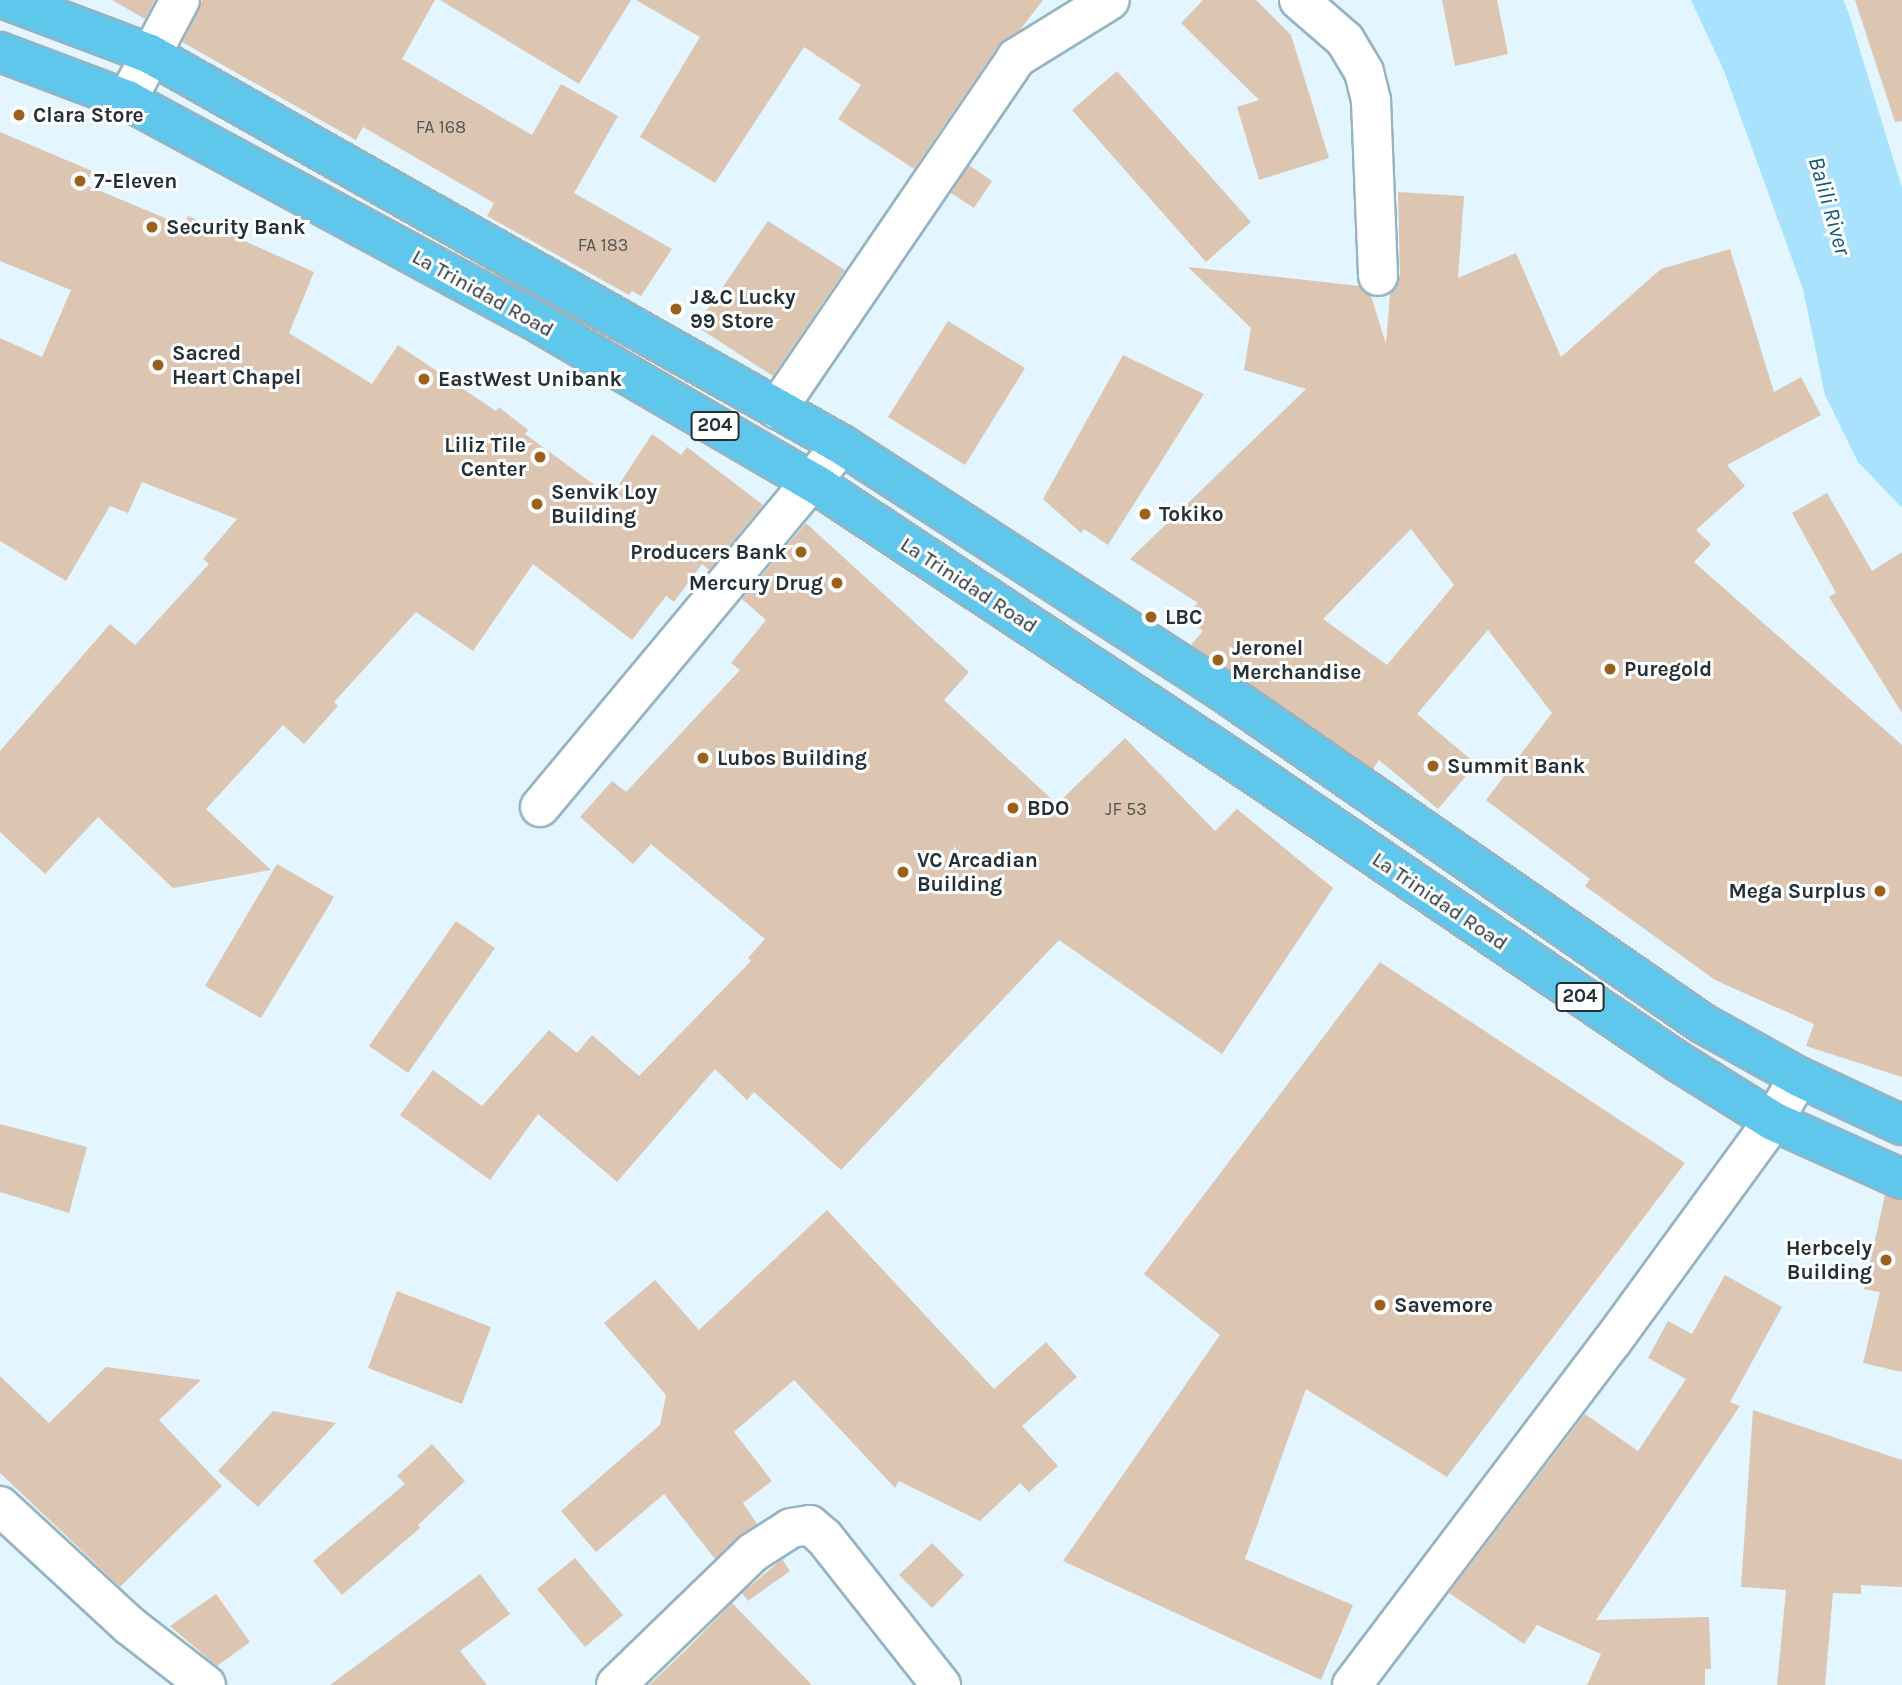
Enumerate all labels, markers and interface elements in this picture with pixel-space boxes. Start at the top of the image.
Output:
place label: Clara Store [33,102,144,128]
marker: Clara Store [11,107,27,123]
house number: FA 168 [416,116,466,138]
water label: Balili River [1802,154,1856,258]
place label: 7-Eleven [94,168,177,194]
marker: 7-Eleven [72,173,88,189]
place label: Security Bank [166,214,306,240]
marker: Security Bank [144,219,160,235]
house number: FA 183 [578,234,628,256]
street label: La Trinidad Road [408,244,558,342]
place label: J&C Lucky 99 Store [690,284,796,334]
marker: J&C Lucky 99 Store [668,301,684,317]
place label: Sacred Heart Chapel [172,340,301,390]
marker: Sacred Heart Chapel [150,357,166,373]
place label: EastWest Unibank [438,366,622,392]
marker: EastWest Unibank [416,371,432,387]
road number: 204 [690,410,740,442]
place label: Liliz Tile Center [444,432,526,482]
marker: Liliz Tile Center [532,449,548,465]
place label: Senvik Loy Building [551,479,657,529]
marker: Senvik Loy Building [529,496,545,512]
place label: Tokiko [1159,501,1224,527]
marker: Tokiko [1137,506,1153,522]
street label: La Trinidad Road [896,531,1042,639]
place label: Producers Bank [630,539,787,565]
marker: Producers Bank [793,544,809,560]
place label: Mercury Drug [689,570,823,596]
marker: Mercury Drug [829,575,845,591]
place label: LBC [1165,604,1202,630]
marker: LBC [1143,609,1159,625]
place label: Jeronel Merchandise [1232,635,1361,685]
marker: Jeronel Merchandise [1210,652,1226,668]
place label: Puregold [1624,656,1712,682]
marker: Puregold [1602,661,1618,677]
place label: Lubos Building [717,745,867,771]
marker: Lubos Building [695,750,711,766]
place label: Summit Bank [1447,753,1585,779]
marker: Summit Bank [1425,758,1441,774]
place label: BDO [1027,795,1069,821]
house number: JF 53 [1105,798,1147,820]
marker: BDO [1005,800,1021,816]
street label: La Trinidad Road [1368,846,1512,956]
place label: VC Arcadian Building [917,847,1038,897]
marker: VC Arcadian Building [895,864,911,880]
place label: Mega Surplus [1728,878,1866,904]
marker: Mega Surplus [1872,883,1888,899]
road number: 204 [1556,981,1604,1012]
place label: Herbcely Building [1786,1235,1872,1285]
marker: Herbcely Building [1878,1252,1894,1268]
place label: Savemore [1394,1292,1493,1318]
marker: Savemore [1372,1297,1388,1313]

